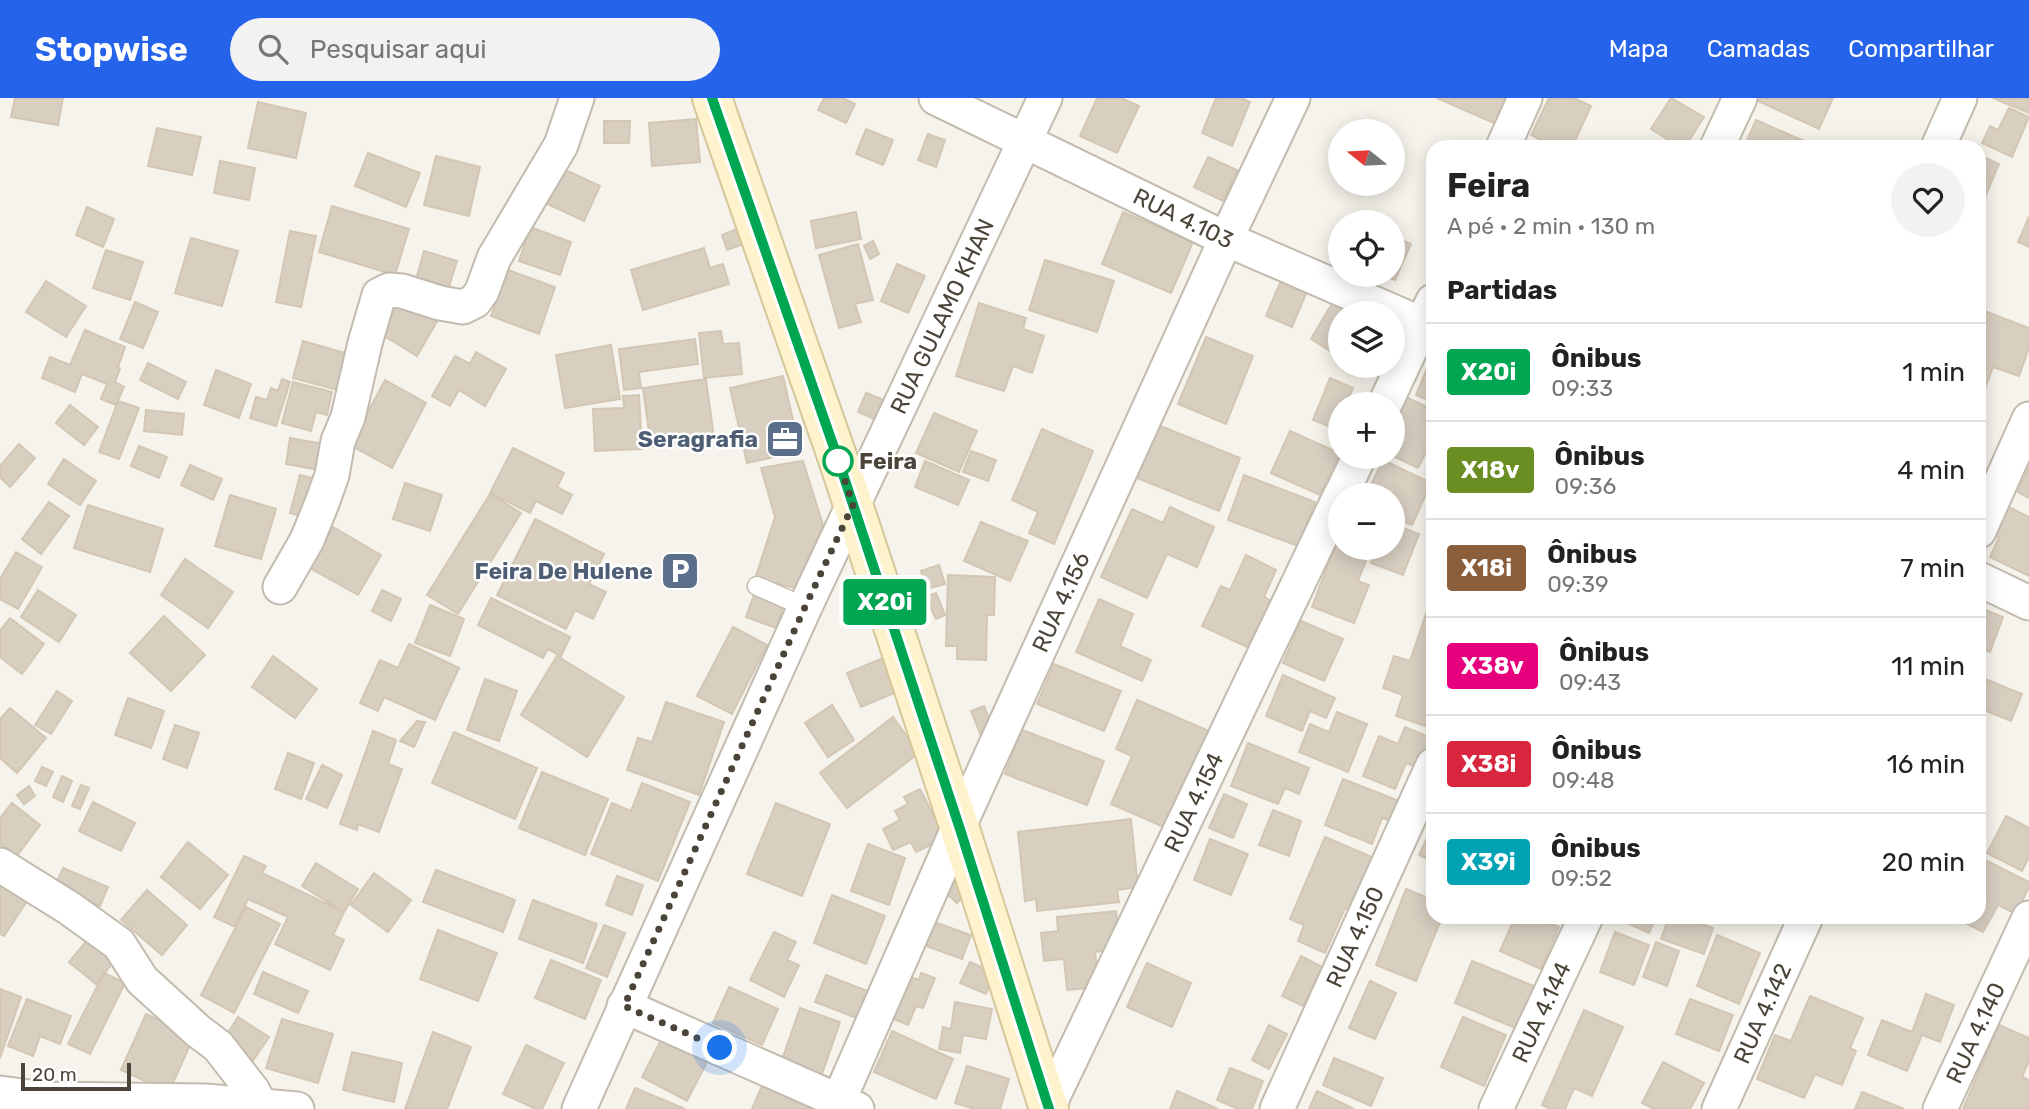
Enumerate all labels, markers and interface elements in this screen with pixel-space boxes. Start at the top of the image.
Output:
search box [230,18,720,81]
text: Stopwise [35,30,188,69]
icon: search [254,30,292,68]
text: Pesquisar aqui [310,34,487,65]
text: Mapa [1609,35,1669,63]
text: Camadas [1707,35,1810,63]
text: Compartilhar [1848,35,1994,63]
north arrow [1328,119,1405,196]
map controls [1328,119,1405,560]
button: heart [1891,163,1965,237]
text: Feira [1447,166,1530,205]
street label: RUA 4.103 [1129,182,1238,254]
button: locate [1328,210,1405,287]
text: A pé · 2 min · 130 m [1447,212,1655,240]
street label: RUA GULAMO KHAN [884,214,1000,418]
text: Partidas [1447,275,1557,306]
button: layers [1328,301,1405,378]
text: Ônibus [1551,343,1641,374]
text: 1 min [1902,357,1965,388]
text: X20i [1461,358,1516,386]
text: 09:33 [1551,374,1613,402]
button: + [1328,392,1405,469]
office icon: Seragrafia [764,418,806,460]
place label: Seragrafia [638,425,758,453]
text: Ônibus [1555,441,1645,472]
marker: Feira [823,446,853,476]
place label: Feira [859,447,917,475]
text: 4 min [1897,455,1965,486]
text: X18v [1461,456,1520,484]
text: 09:36 [1555,472,1616,500]
button: − [1328,483,1405,560]
text: Ônibus [1547,539,1637,570]
street label: RUA 4.156 [1026,548,1096,657]
parking icon: Feira De Hulene [659,550,701,592]
text: 7 min [1900,553,1965,584]
text: X18i [1461,554,1512,582]
place label: Feira De Hulene [474,557,653,585]
text: 09:39 [1547,570,1609,598]
line badge: X20i [836,579,934,625]
text: X20i [857,588,913,616]
text: Ônibus [1559,637,1649,668]
text: 11 min [1891,651,1965,682]
text: X38v [1461,652,1524,680]
text: 09:43 [1559,668,1621,696]
text: Ônibus [1552,735,1642,766]
street label: RUA 4.154 [1158,748,1229,857]
text: 16 min [1887,749,1965,780]
text: X38i [1461,750,1517,778]
text: 09:48 [1552,766,1615,794]
text: Ônibus [1551,833,1641,864]
text: 20 min [1882,847,1965,878]
text: X39i [1461,848,1516,876]
text: 09:52 [1551,864,1612,892]
street label: RUA 4.150 [1320,882,1390,992]
street label: RUA 4.144 [1506,957,1577,1067]
street label: RUA 4.142 [1727,959,1797,1068]
street label: RUA 4.140 [1940,978,2011,1088]
your location [702,1030,737,1065]
scale bar [21,1060,131,1092]
text: 20 m [32,1063,77,1086]

